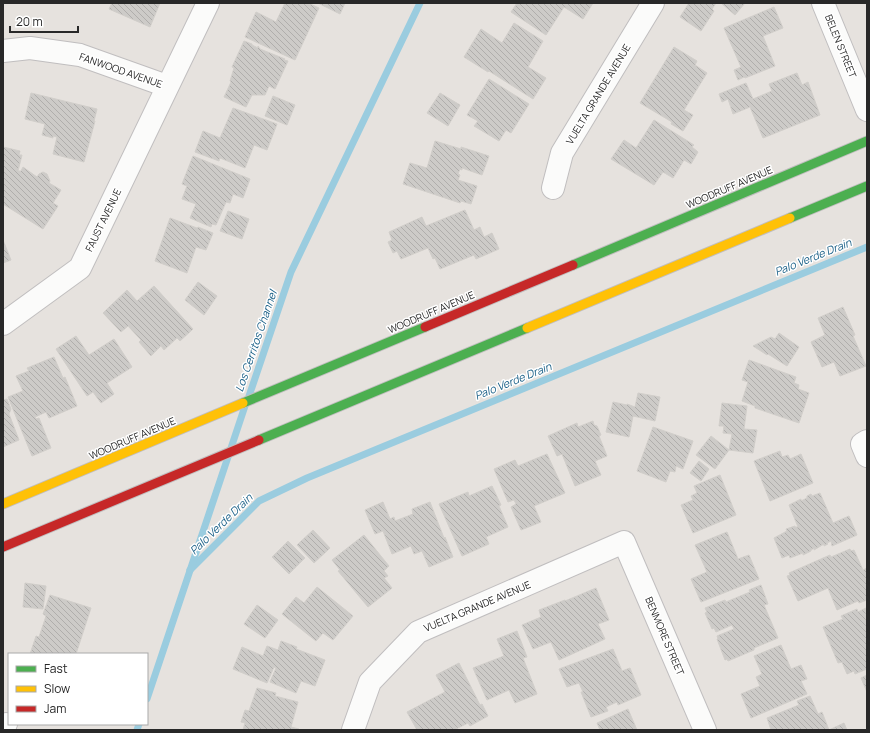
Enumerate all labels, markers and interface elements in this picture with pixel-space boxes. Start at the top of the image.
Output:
scale bar [10,8,78,34]
street label: BELEN STREET [822,12,860,80]
text: 20 m [16,13,43,30]
street label: VUELTA GRANDE AVENUE [562,41,634,147]
street label: FANWOOD AVENUE [77,49,165,91]
street label: WOODRUFF AVENUE [684,162,775,212]
street label: FAUST AVENUE [82,186,124,254]
water label: Palo Verde Drain [772,234,854,279]
water label: Los Cerritos Channel [231,287,280,393]
street label: WOODRUFF AVENUE [386,287,477,337]
water label: Palo Verde Drain [472,358,554,403]
street label: WOODRUFF AVENUE [87,413,178,463]
water label: Palo Verde Drain [186,490,256,557]
street label: VUELTA GRANDE AVENUE [421,577,533,635]
street label: BENMORE STREET [642,595,688,677]
legend [8,653,148,725]
text: Fast [44,660,68,677]
text: Slow [44,680,70,697]
text: Jam [44,700,66,717]

